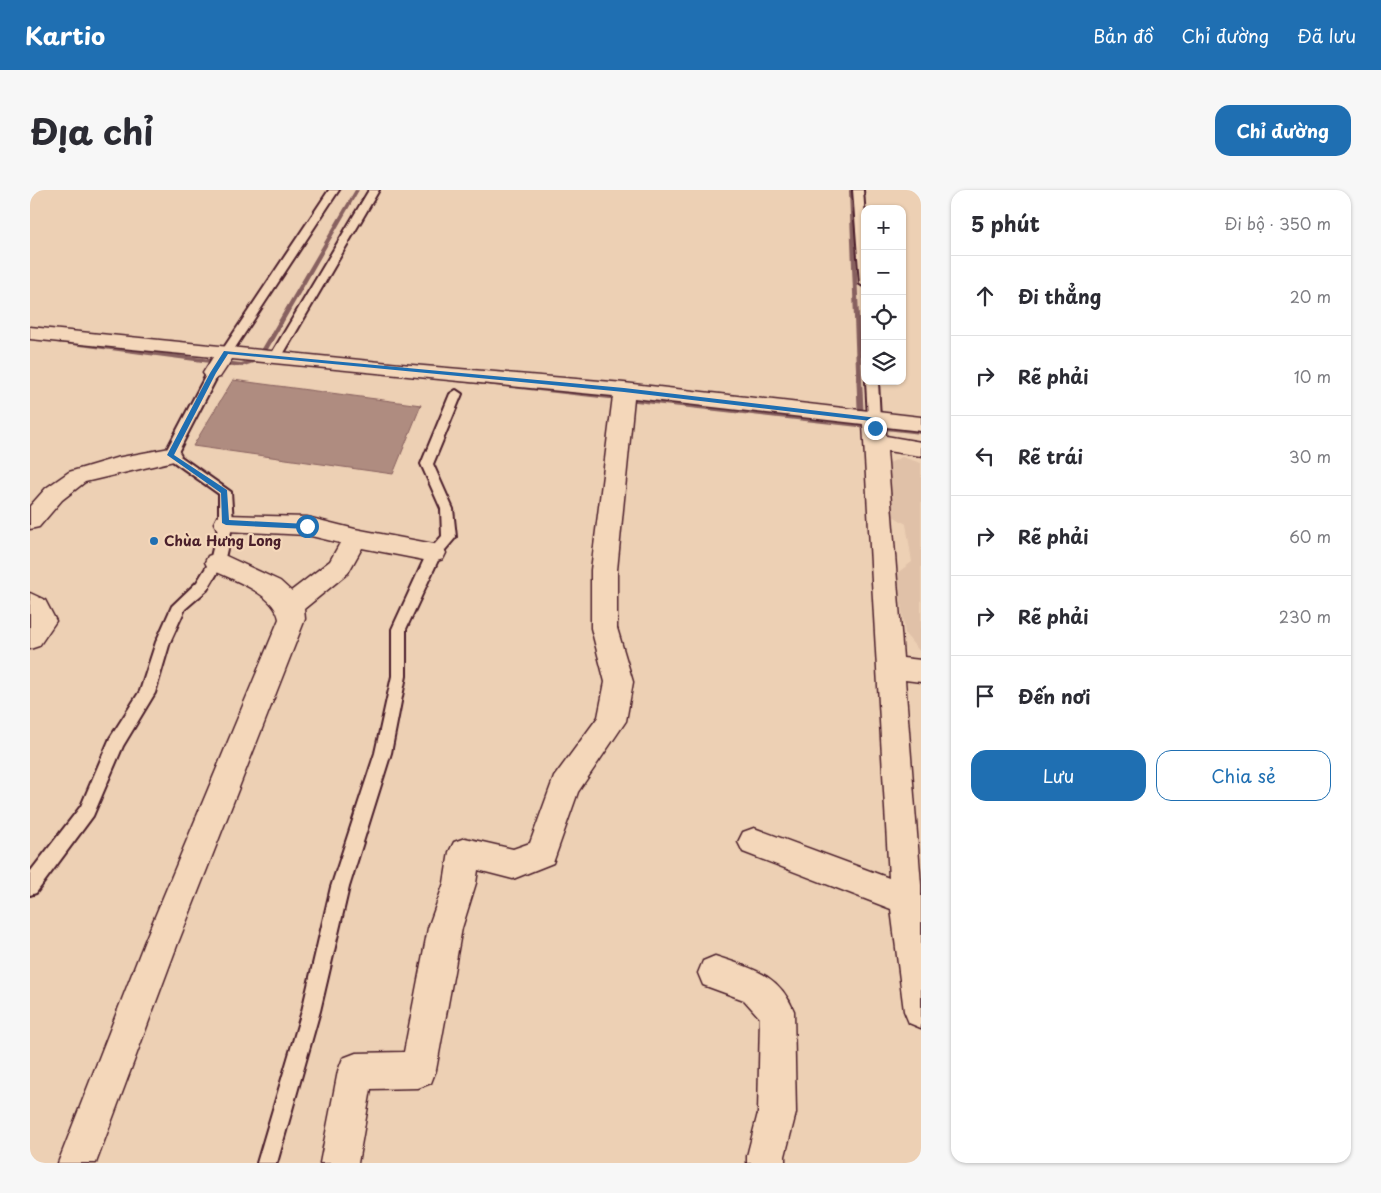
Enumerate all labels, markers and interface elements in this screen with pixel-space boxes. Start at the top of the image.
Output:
text: Kartio [25,17,105,53]
text: Bản đồ [1093,22,1154,49]
text: Chỉ đường [1182,22,1269,49]
text: Đã lưu [1297,22,1356,49]
text: Địa chỉ [30,104,153,157]
button: Chỉ đường [1215,105,1351,156]
map controls [861,205,906,385]
button: + [861,205,906,250]
text: 5 phút [971,207,1040,239]
text: Đi bộ · 350 m [1224,211,1331,235]
button: − [861,250,906,295]
icon: ahead [971,282,999,310]
text: Đi thẳng [1018,282,1101,310]
text: 20 m [1290,284,1331,308]
button: locate [861,295,906,340]
button: layers [861,340,906,385]
icon: right [971,362,999,390]
text: Rẽ phải [1018,362,1089,390]
text: 10 m [1294,364,1331,388]
route end [864,417,887,440]
icon: left [971,442,999,470]
text: Rẽ trái [1018,442,1083,470]
text: 30 m [1289,444,1331,468]
route start [296,515,319,538]
icon: right [971,522,999,550]
text: Rẽ phải [1018,522,1089,550]
text: 60 m [1289,524,1331,548]
place label: Chùa Hưng Long [164,530,281,551]
marker: Chùa Hưng Long [148,535,160,547]
icon: right [971,602,999,630]
text: Rẽ phải [1018,602,1089,630]
text: 230 m [1279,604,1331,628]
icon: arrive [971,682,999,710]
text: Đến nơi [1018,682,1091,710]
button: Lưu [971,750,1146,801]
button: Chia sẻ [1156,750,1331,801]

